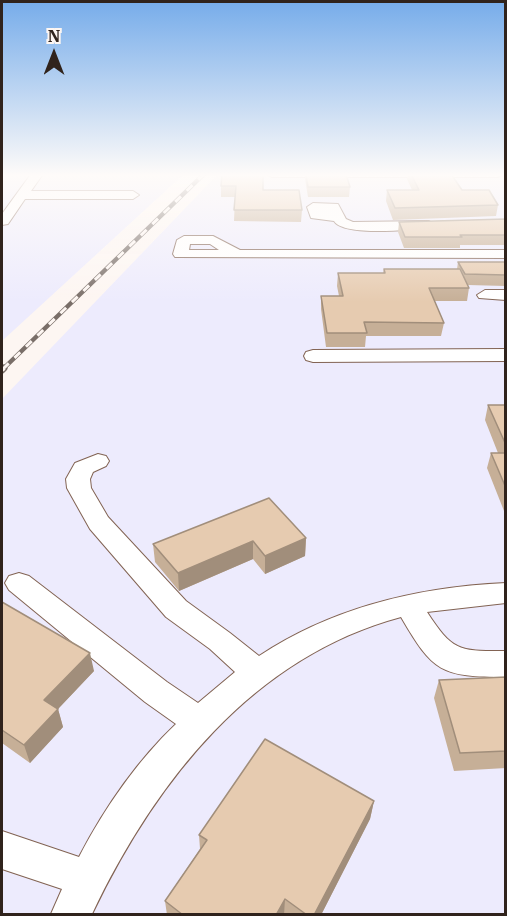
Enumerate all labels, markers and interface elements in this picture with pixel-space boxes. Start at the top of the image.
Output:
north arrow [24,24,84,84]
text: N [48,26,60,46]

